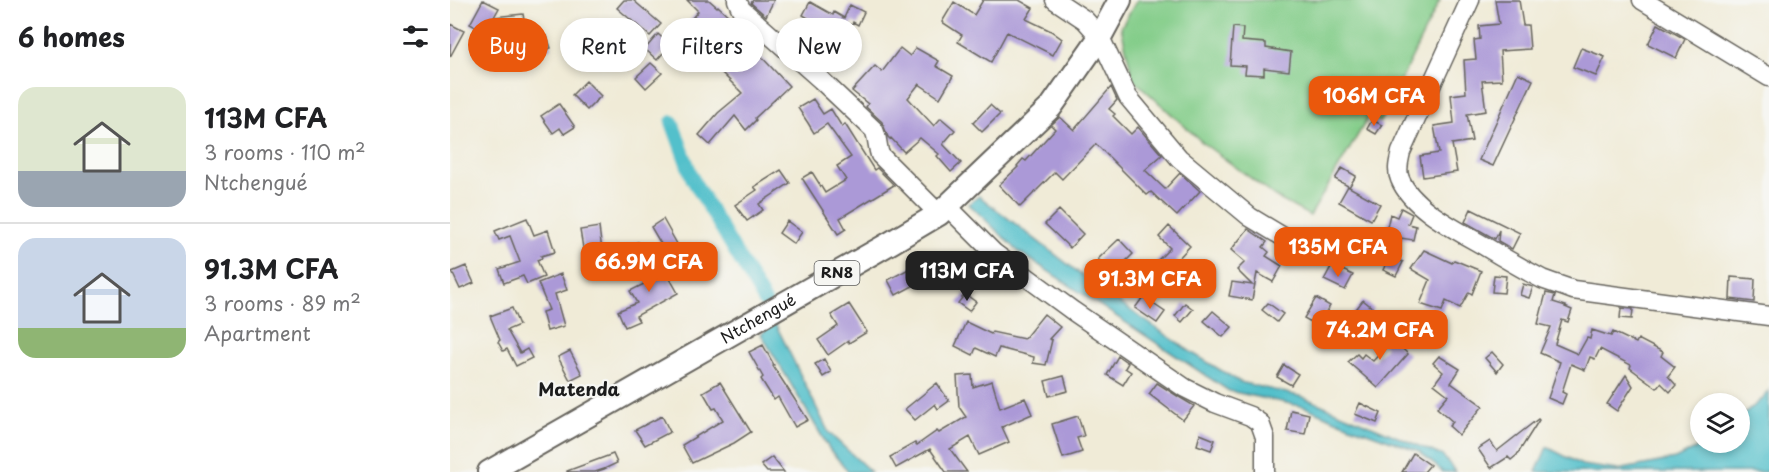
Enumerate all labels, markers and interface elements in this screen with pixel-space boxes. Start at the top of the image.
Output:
text: 6 homes [18,17,125,56]
chip: Buy [468,18,548,72]
chip: Rent [560,18,648,72]
chip: Filters [660,18,764,72]
chip: New [776,18,862,72]
icon: filters [399,20,432,53]
pin: 106M CFA [1312,76,1436,127]
text: 106M CFA [1323,80,1425,110]
text: 113M CFA [204,98,327,137]
icon: home [66,111,138,183]
text: 3 rooms · 110 m² [204,137,366,167]
text: Ntchengué [204,167,308,197]
pin: 135M CFA [1276,227,1400,278]
text: 135M CFA [1288,231,1388,261]
pin: 66.9M CFA [580,242,718,293]
text: 66.9M CFA [595,246,703,276]
text: 91.3M CFA [204,249,339,288]
pin: 113M CFA [905,251,1029,302]
text: 113M CFA [920,255,1014,285]
pin: 91.3M CFA [1081,259,1219,310]
road number: RN8 [814,261,860,285]
icon: home [66,262,138,334]
text: 91.3M CFA [1098,263,1202,293]
street label: Ntchengué [716,286,800,348]
text: 3 rooms · 89 m² [204,288,361,318]
pin: 74.2M CFA [1311,310,1449,361]
text: 74.2M CFA [1326,314,1434,344]
text: Apartment [204,318,311,348]
district label: Matenda [538,375,621,402]
map controls [1690,393,1750,453]
button: layers [1690,393,1750,453]

